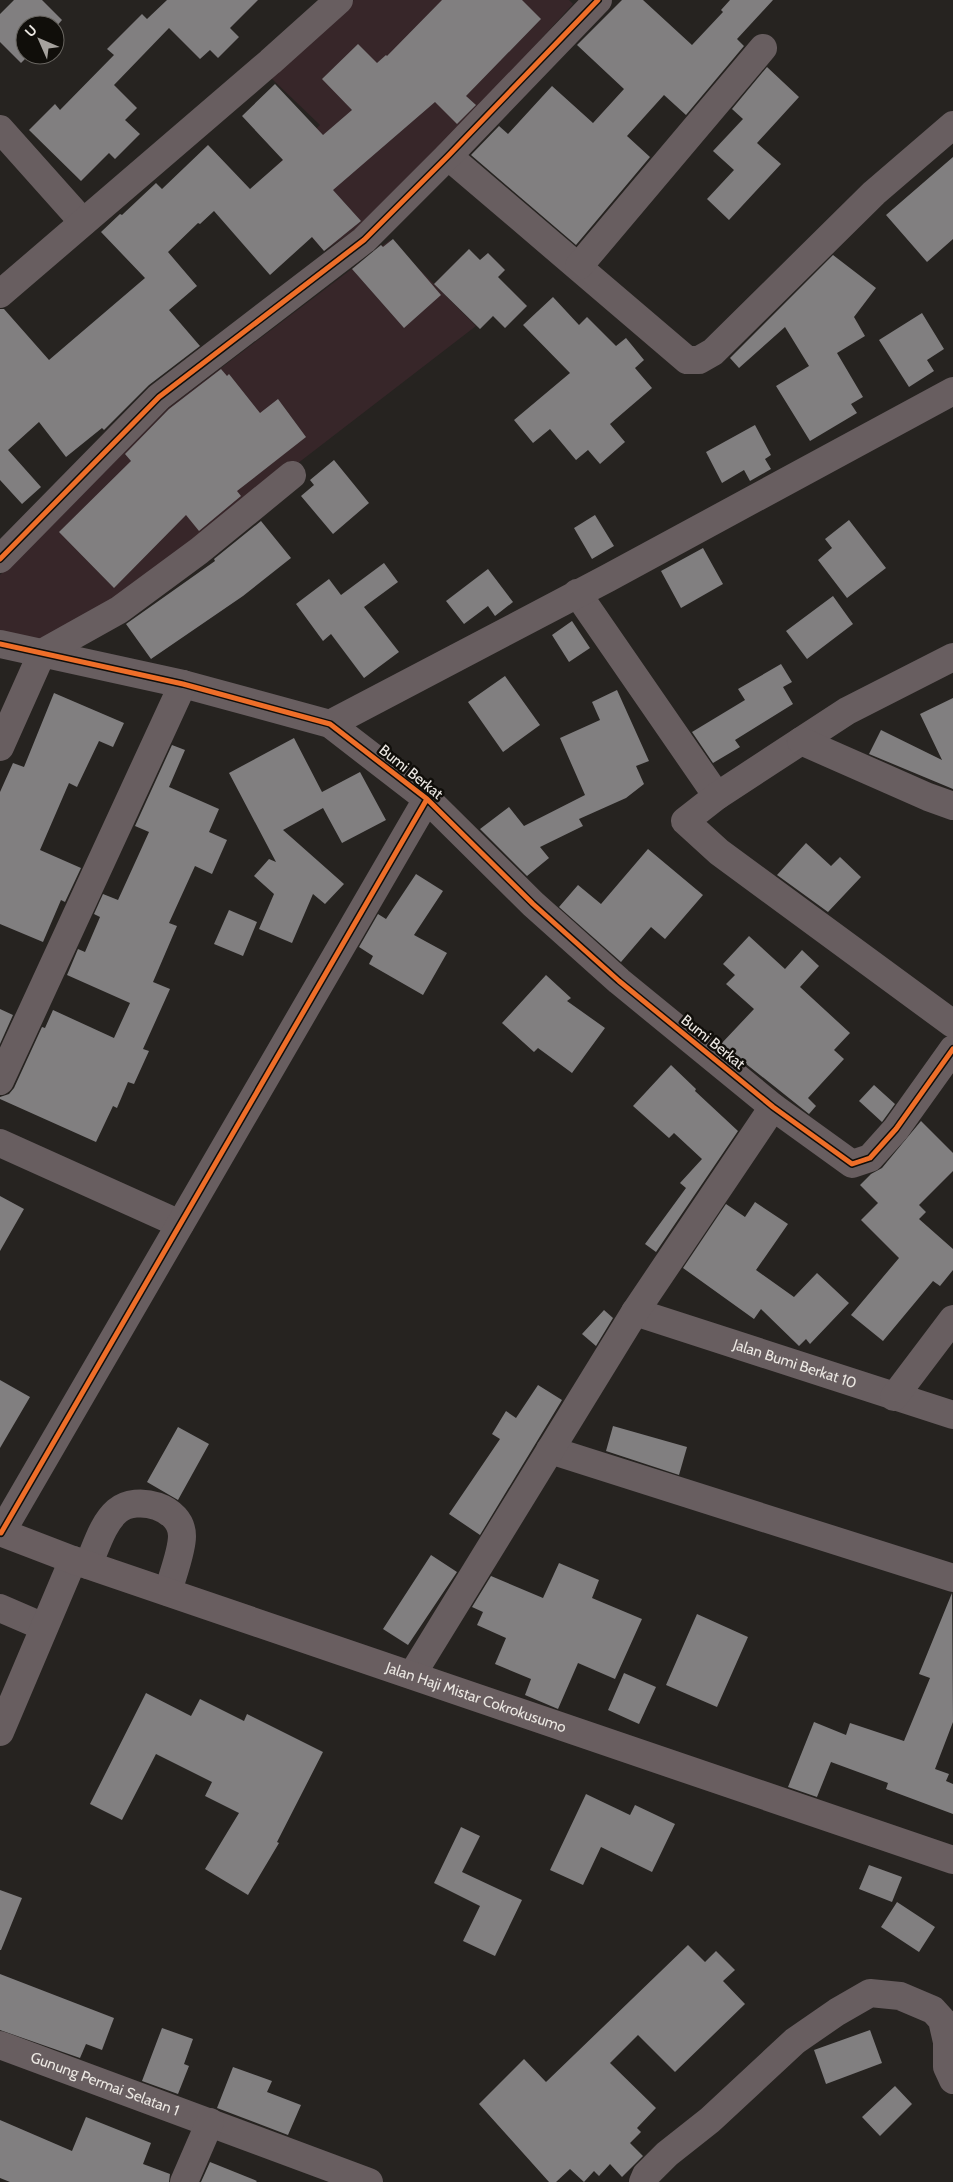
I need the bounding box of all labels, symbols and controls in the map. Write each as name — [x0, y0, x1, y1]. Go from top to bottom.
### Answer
north arrow — [15, 15, 65, 65]
text: U — [21, 21, 41, 41]
street label: Bumi Berkat — [376, 741, 446, 803]
street label: Bumi Berkat — [678, 1011, 748, 1073]
street label: Jalan Bumi Berkat 10 — [730, 1335, 859, 1392]
street label: Jalan Haji Mistar Cokrokusumo — [382, 1658, 569, 1737]
street label: Gunung Permai Selatan 1 — [28, 2048, 182, 2120]

